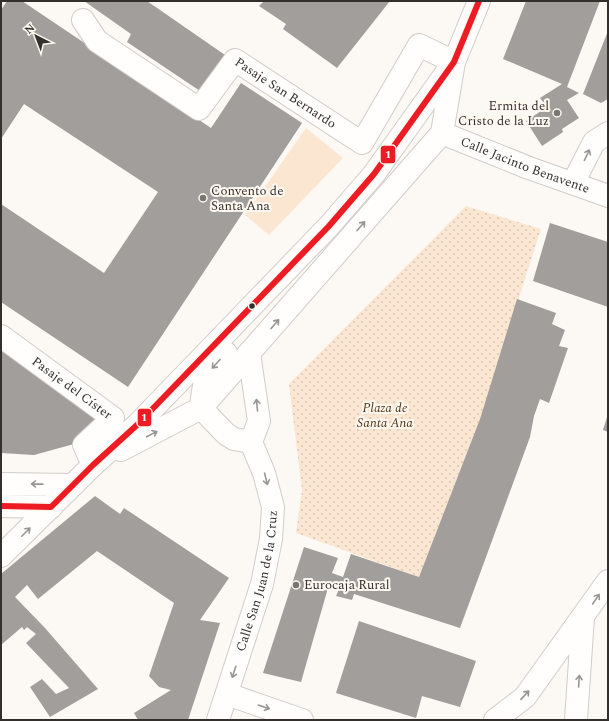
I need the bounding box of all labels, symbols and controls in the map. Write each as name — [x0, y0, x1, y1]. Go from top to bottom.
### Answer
north arrow — [16, 16, 56, 56]
text: N — [21, 20, 39, 38]
street label: Pasaje San Bernardo — [231, 52, 340, 134]
place label: Ermita del Cristo de la Luz — [458, 96, 549, 131]
marker: Ermita del Cristo de la Luz — [552, 108, 562, 118]
street label: Calle Jacinto Benavente — [457, 131, 592, 199]
line badge: 1 — [380, 145, 396, 164]
text: 1 — [385, 146, 391, 163]
one-way arrow — [584, 149, 591, 161]
place label: Convento de Santa Ana — [211, 181, 283, 216]
marker: Convento de Santa Ana — [198, 193, 208, 203]
one-way arrow — [356, 221, 365, 231]
unlabelled marker — [247, 301, 257, 311]
one-way arrow — [270, 319, 279, 329]
street label: Pasaje del Císter — [27, 352, 117, 424]
one-way arrow — [211, 359, 220, 369]
park label: Plaza de Santa Ana — [357, 398, 413, 433]
one-way arrow — [254, 399, 261, 412]
line badge: 1 — [137, 408, 152, 427]
text: 1 — [141, 409, 147, 426]
one-way arrow — [146, 429, 158, 437]
one-way arrow — [262, 472, 270, 485]
one-way arrow — [31, 480, 44, 488]
street label: Calle San Juan de la Cruz — [231, 510, 283, 654]
one-way arrow — [21, 527, 31, 536]
place label: Eurocaja Rural — [304, 575, 390, 595]
marker: Eurocaja Rural — [291, 580, 301, 590]
one-way arrow — [592, 594, 600, 605]
one-way arrow — [230, 666, 237, 679]
one-way arrow — [576, 675, 583, 688]
one-way arrow — [520, 691, 529, 701]
one-way arrow — [257, 703, 269, 711]

